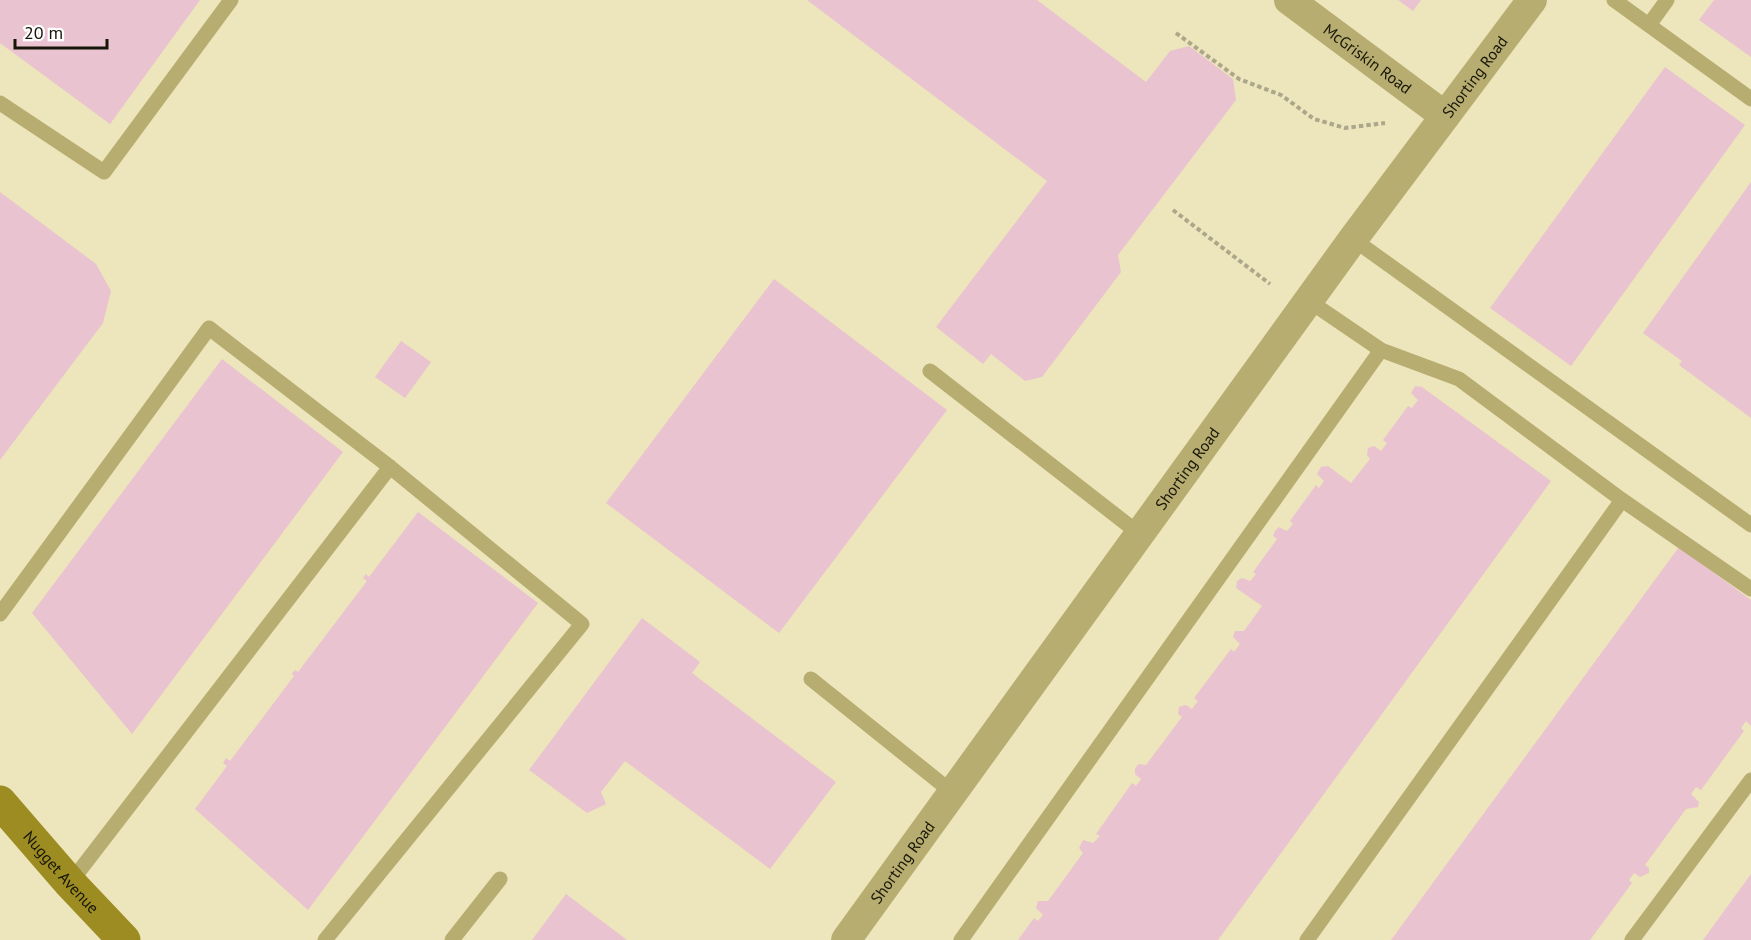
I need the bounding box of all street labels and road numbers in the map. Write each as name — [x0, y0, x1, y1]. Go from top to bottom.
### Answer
street label: McGriskin Road — [1320, 19, 1416, 98]
street label: Shorting Road — [1438, 32, 1512, 121]
street label: Shorting Road — [1151, 423, 1224, 514]
street label: Shorting Road — [866, 817, 939, 907]
street label: Nugget Avenue — [19, 826, 103, 917]

